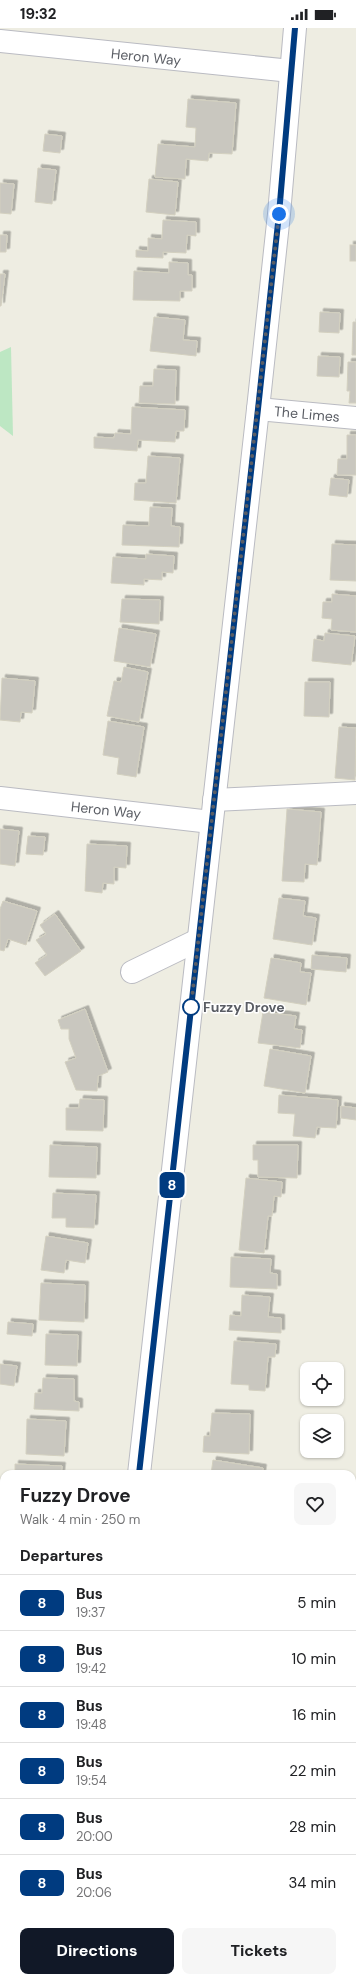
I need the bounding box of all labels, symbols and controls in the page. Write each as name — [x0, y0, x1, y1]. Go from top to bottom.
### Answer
text: 19:32 — [20, 4, 57, 24]
street label: Heron Way — [110, 44, 182, 70]
your location — [269, 204, 289, 224]
street label: The Limes — [273, 402, 341, 426]
street label: Heron Way — [70, 797, 142, 823]
marker: Fuzzy Drove — [182, 998, 200, 1016]
place label: Fuzzy Drove — [203, 998, 285, 1016]
line badge: 8 — [159, 1172, 185, 1198]
text: 8 — [168, 1176, 176, 1194]
map controls — [300, 1362, 344, 1458]
button: locate — [300, 1362, 344, 1406]
button: layers — [300, 1414, 344, 1458]
text: Fuzzy Drove — [20, 1483, 131, 1508]
button: heart — [294, 1483, 336, 1525]
text: Walk · 4 min · 250 m — [20, 1511, 140, 1528]
text: Departures — [20, 1546, 103, 1566]
text: Bus — [76, 1584, 103, 1604]
text: 5 min — [297, 1593, 336, 1613]
text: 8 — [38, 1594, 46, 1612]
text: 19:37 — [76, 1604, 105, 1621]
text: Bus — [76, 1640, 103, 1660]
text: 10 min — [291, 1649, 336, 1669]
text: 8 — [38, 1650, 46, 1668]
text: 19:42 — [76, 1660, 106, 1677]
text: Bus — [76, 1696, 103, 1716]
text: 16 min — [292, 1705, 336, 1725]
text: 8 — [38, 1706, 46, 1724]
text: 19:48 — [76, 1716, 107, 1733]
text: Bus — [76, 1752, 103, 1772]
text: 22 min — [289, 1761, 336, 1781]
text: 8 — [38, 1762, 46, 1780]
text: 19:54 — [76, 1772, 107, 1789]
text: Bus — [76, 1808, 103, 1828]
text: 28 min — [289, 1817, 336, 1837]
text: 8 — [38, 1818, 46, 1836]
text: 20:00 — [76, 1828, 113, 1845]
text: Bus — [76, 1864, 103, 1884]
text: 34 min — [288, 1873, 336, 1893]
text: 8 — [38, 1874, 46, 1892]
text: 20:06 — [76, 1884, 112, 1901]
button: Directions — [20, 1928, 174, 1974]
button: Tickets — [182, 1928, 336, 1974]

